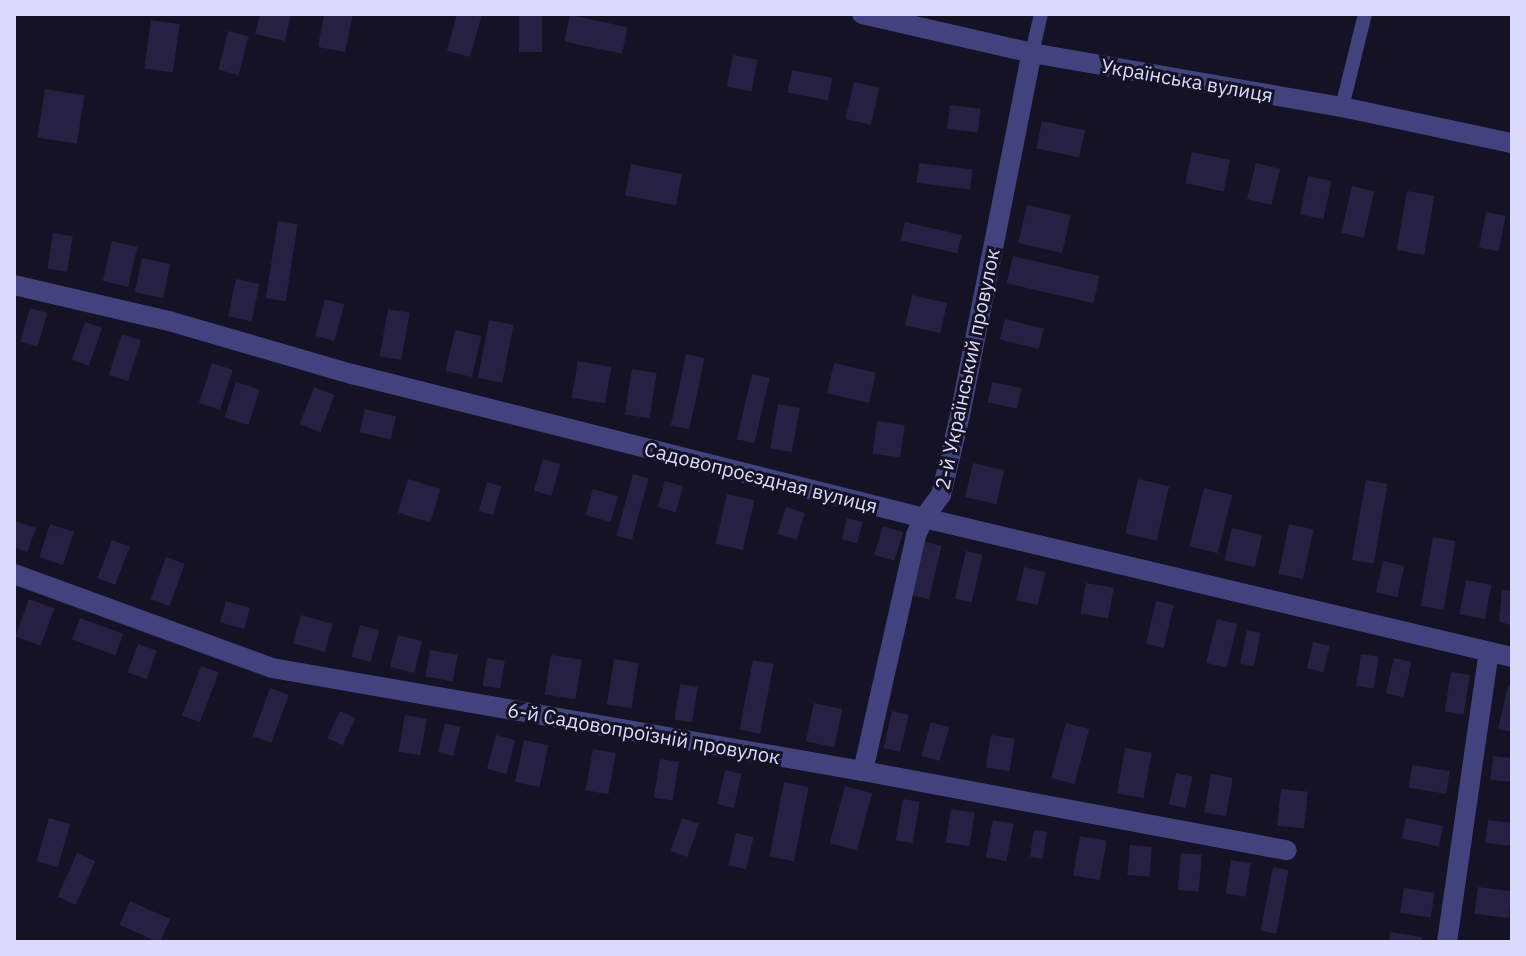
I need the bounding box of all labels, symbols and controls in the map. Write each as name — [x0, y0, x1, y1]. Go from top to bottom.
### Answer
street label: Українська вулиця — [1099, 53, 1275, 107]
street label: 2-й Український провулок — [930, 246, 1004, 492]
street label: Садовопроєздная вулиця — [642, 436, 880, 518]
street label: 6-й Садовопроїзній провулок — [506, 697, 782, 769]

